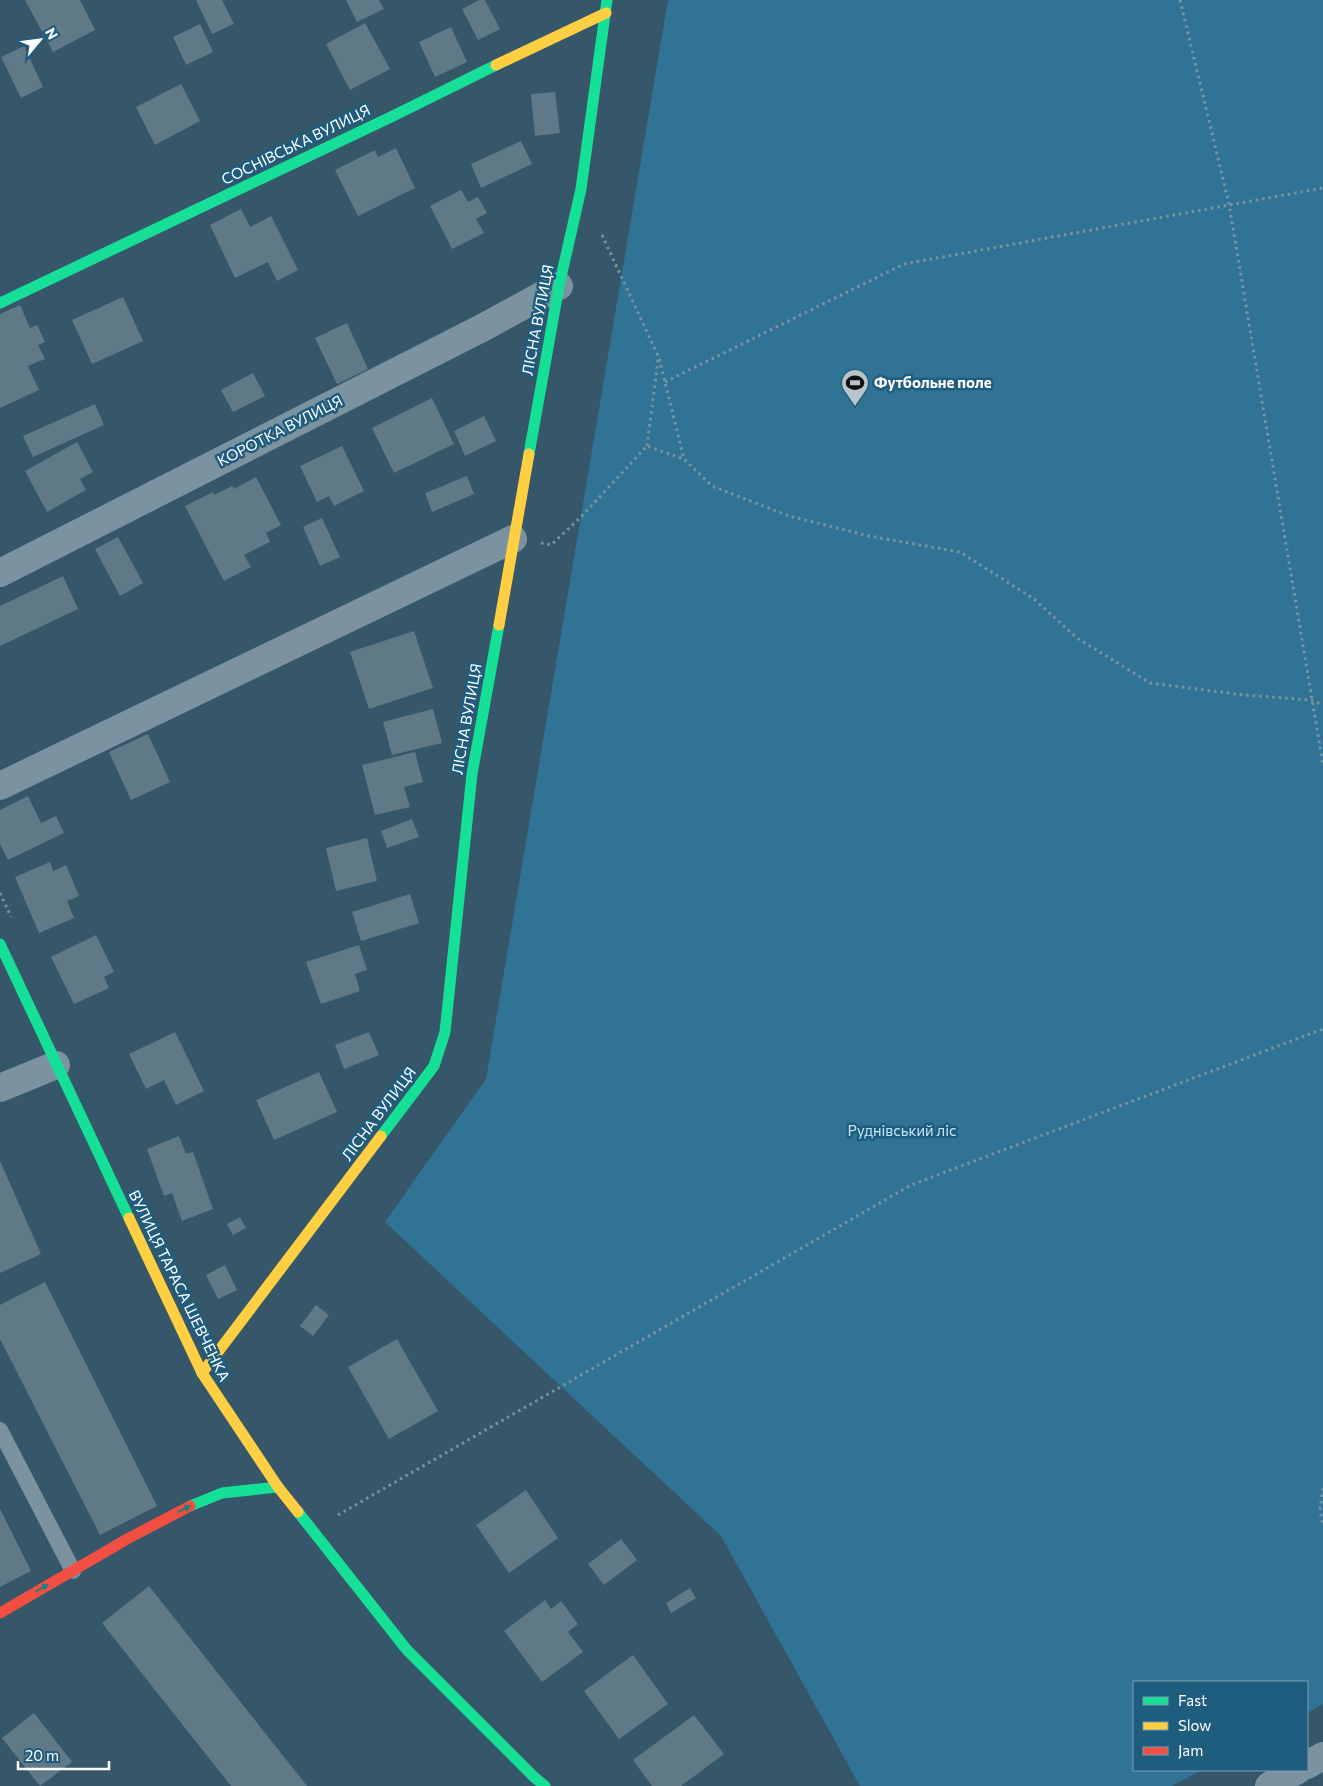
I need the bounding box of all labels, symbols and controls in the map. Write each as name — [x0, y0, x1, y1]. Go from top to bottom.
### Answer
north arrow — [15, 15, 65, 65]
text: N — [42, 25, 62, 42]
street label: СОСНІВСЬКА ВУЛИЦЯ — [218, 100, 373, 188]
street label: ЛІСНА ВУЛИЦЯ — [517, 263, 557, 377]
sports icon: Футбольне поле — [840, 368, 870, 407]
place label: Футбольне поле — [874, 373, 992, 391]
street label: КОРОТКА ВУЛИЦЯ — [214, 391, 345, 469]
street label: ЛІСНА ВУЛИЦЯ — [447, 662, 485, 776]
street label: ЛІСНА ВУЛИЦЯ — [337, 1063, 419, 1164]
park label: Руднівський ліс — [848, 1121, 956, 1139]
street label: ВУЛИЦЯ ТАРАСА ШЕВЧЕНКА — [126, 1187, 234, 1384]
one-way arrow — [177, 1505, 191, 1513]
one-way arrow — [35, 1584, 50, 1592]
legend — [1133, 1681, 1308, 1771]
text: Fast — [1178, 1691, 1207, 1709]
text: Slow — [1178, 1716, 1211, 1734]
scale bar — [18, 1738, 109, 1770]
text: Jam — [1178, 1741, 1203, 1759]
text: 20 m — [25, 1746, 59, 1764]

